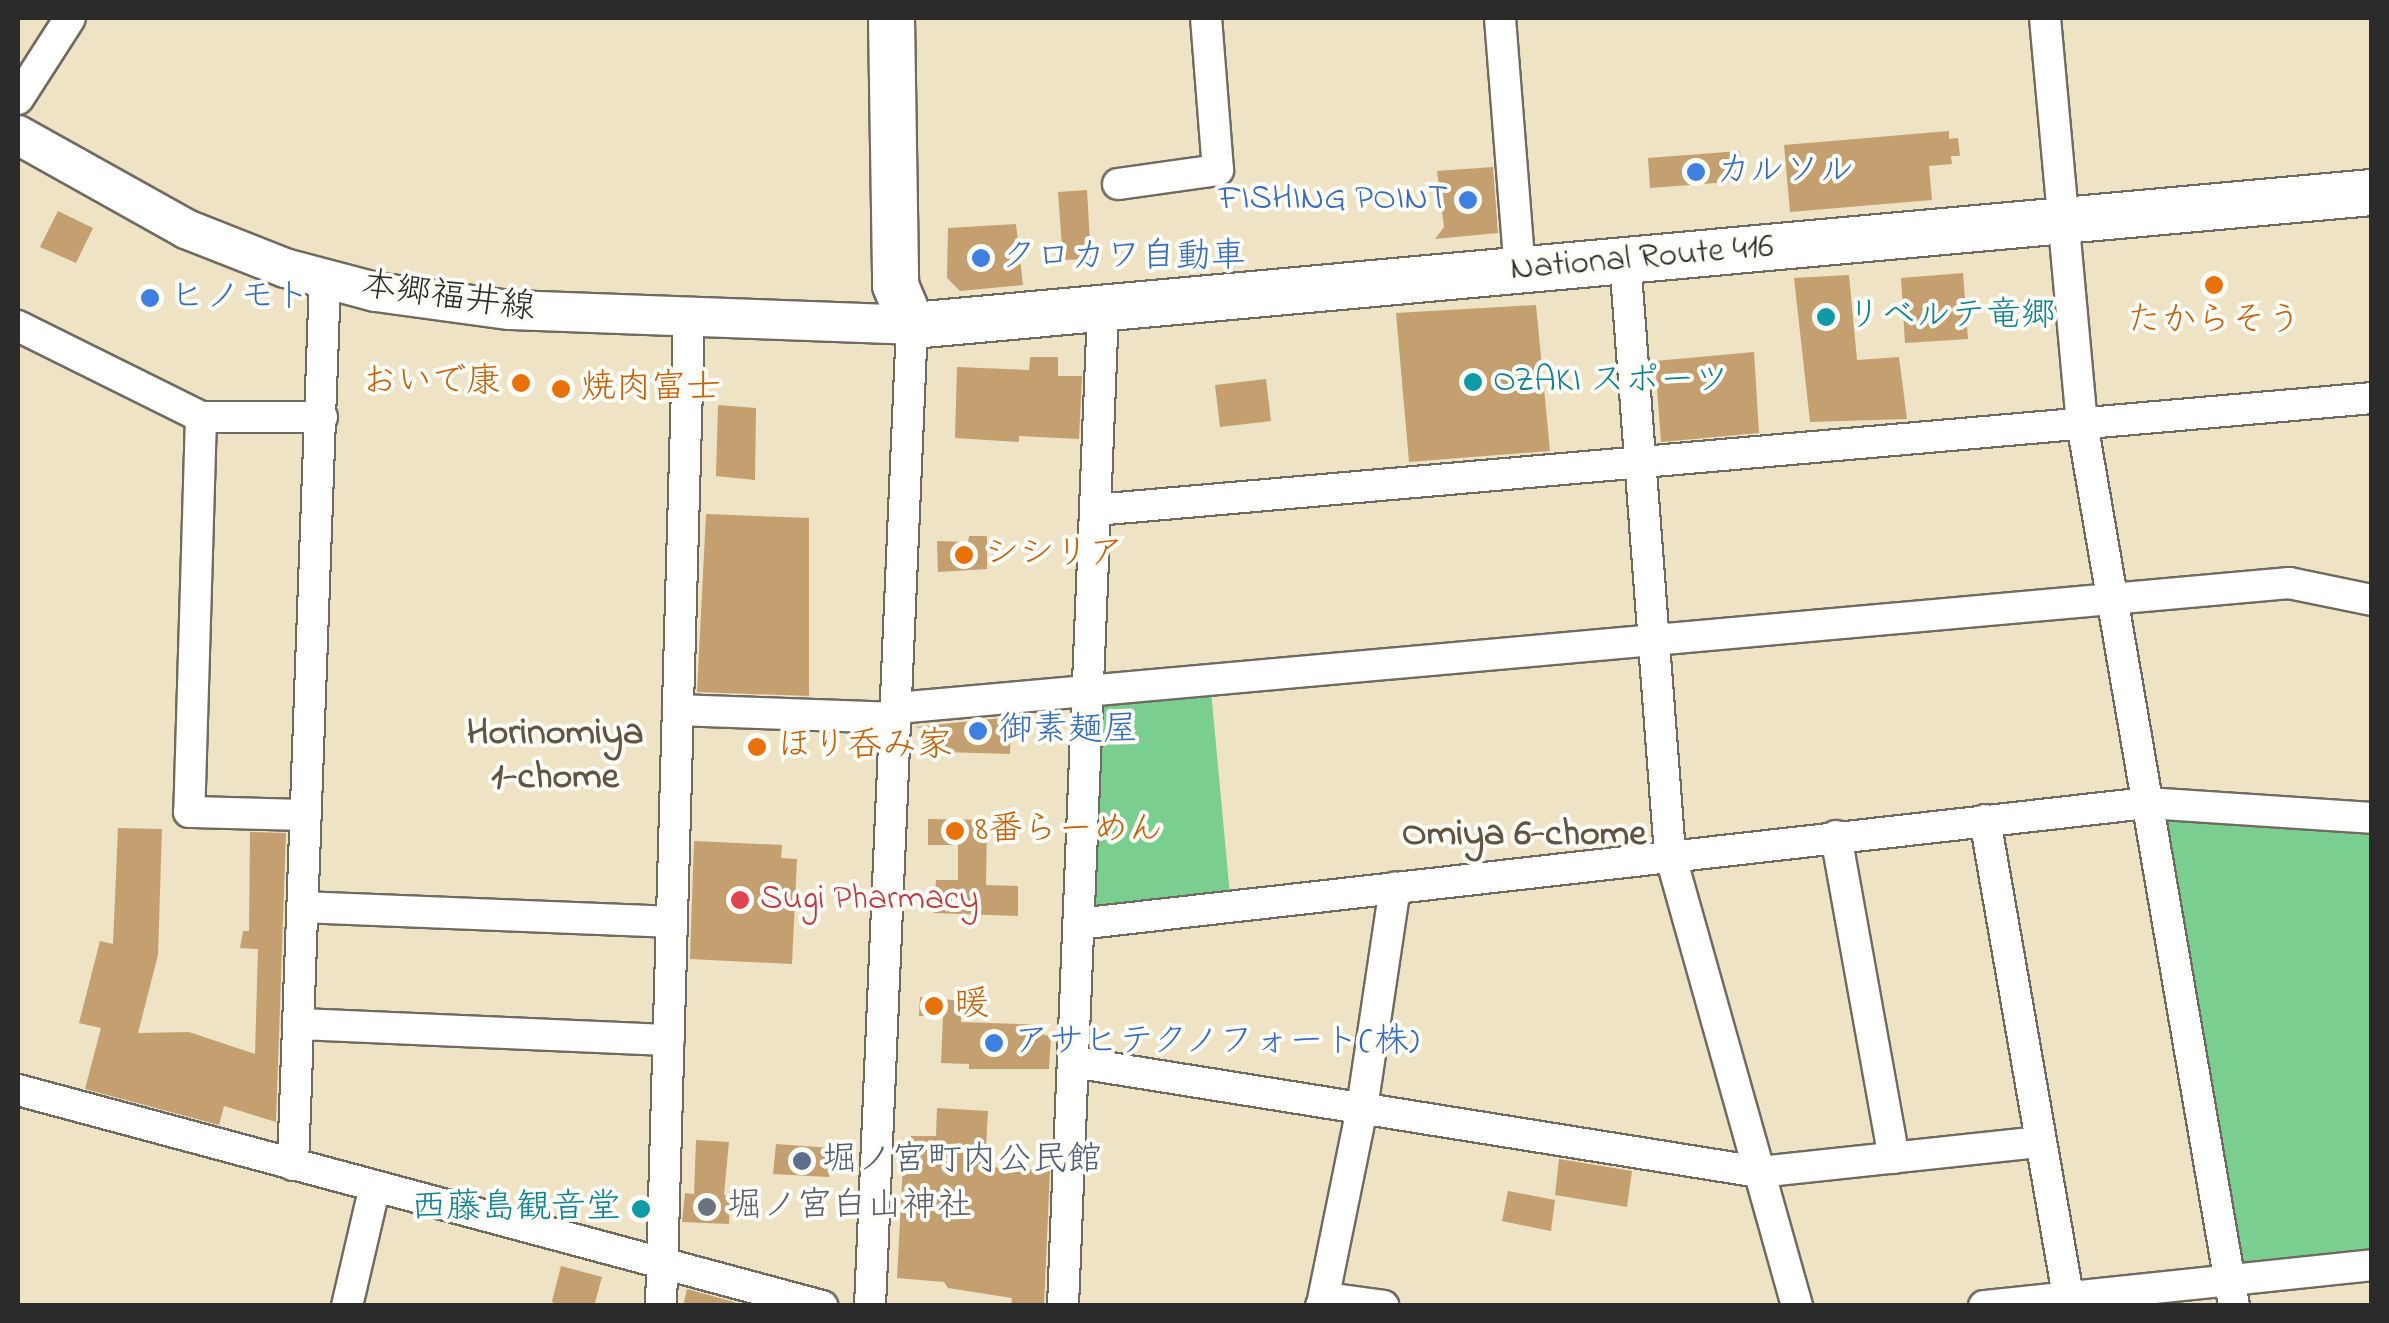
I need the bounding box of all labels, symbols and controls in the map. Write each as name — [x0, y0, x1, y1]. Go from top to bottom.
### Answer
place label: カルソル — [1716, 151, 1856, 193]
marker: カルソル — [1685, 161, 1707, 183]
place label: FISHING POINT — [1219, 179, 1448, 221]
marker: FISHING POINT — [1457, 189, 1479, 211]
street label: National Route 416 — [1509, 227, 1775, 291]
place label: クロカワ自動車 — [1001, 237, 1246, 279]
marker: クロカワ自動車 — [970, 247, 992, 269]
street label: 本郷福井線 — [358, 265, 538, 331]
marker: たからそう — [2203, 274, 2225, 296]
place label: ヒノモト — [170, 277, 310, 319]
marker: ヒノモト — [139, 287, 161, 309]
place label: リベルテ竜郷 — [1846, 296, 2056, 338]
place label: たからそう — [2127, 301, 2301, 343]
marker: リベルテ竜郷 — [1815, 306, 1837, 328]
place label: OZAKI スポーツ — [1493, 361, 1730, 403]
place label: おいで康 — [361, 362, 501, 404]
place label: 焼肉富士 — [581, 368, 721, 410]
marker: OZAKI スポーツ — [1462, 371, 1484, 393]
marker: おいで康 — [510, 372, 532, 394]
marker: 焼肉富士 — [550, 378, 572, 400]
place label: シシリア — [984, 534, 1124, 576]
marker: シシリア — [953, 544, 975, 566]
place label: 御素麺屋 — [998, 710, 1138, 752]
district label: Horinomiya 1-chome — [467, 712, 643, 802]
marker: 御素麺屋 — [967, 720, 989, 742]
place label: ほり呑み家 — [777, 726, 952, 768]
marker: ほり呑み家 — [746, 736, 768, 758]
place label: 8番らーめん — [975, 810, 1163, 852]
district label: Omiya 6-chome — [1402, 813, 1646, 859]
marker: 8番らーめん — [944, 820, 966, 842]
place label: Sugi Pharmacy — [760, 879, 979, 921]
marker: Sugi Pharmacy — [729, 889, 751, 911]
place label: 暖 — [954, 985, 989, 1027]
marker: 暖 — [923, 995, 945, 1017]
place label: アサヒテクノフォート(株) — [1014, 1022, 1424, 1064]
marker: アサヒテクノフォート(株) — [983, 1032, 1005, 1054]
place label: 堀ノ宮町内公民館 — [822, 1140, 1102, 1182]
marker: 堀ノ宮町内公民館 — [791, 1150, 813, 1172]
place label: 堀ノ宮白山神社 — [727, 1186, 972, 1228]
place label: 西藤島観音堂 — [411, 1188, 621, 1230]
marker: 堀ノ宮白山神社 — [696, 1196, 718, 1218]
marker: 西藤島観音堂 — [630, 1198, 652, 1220]

